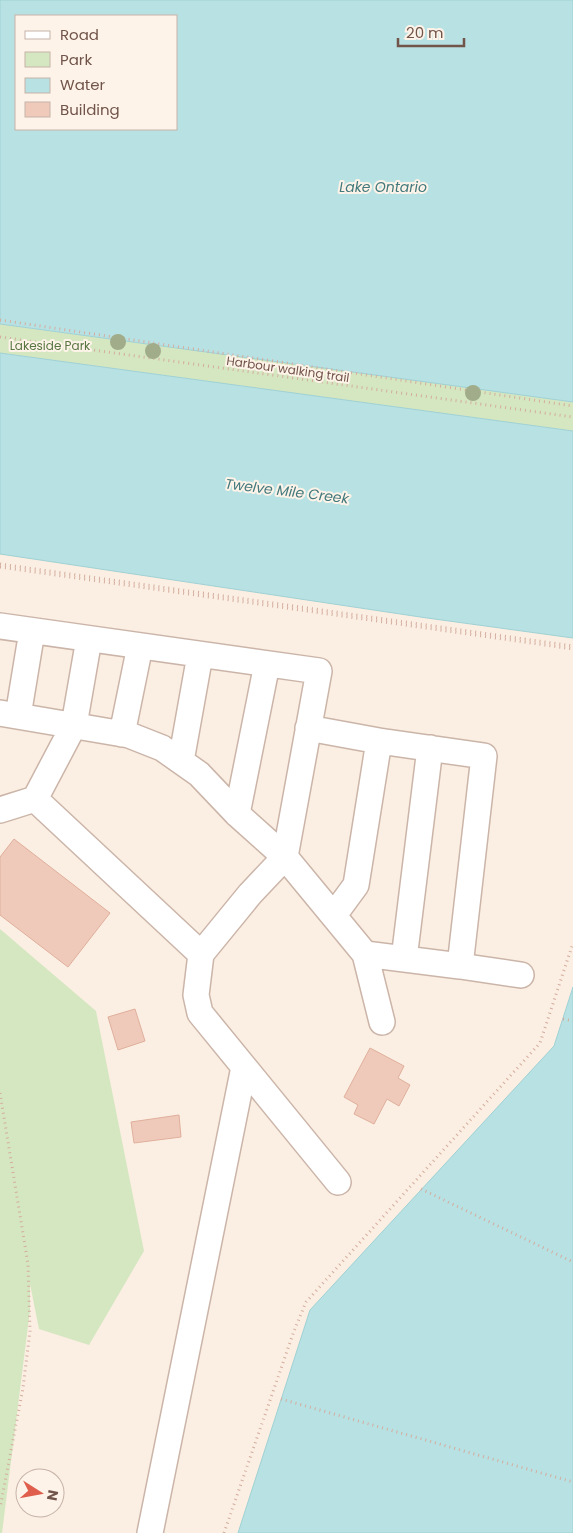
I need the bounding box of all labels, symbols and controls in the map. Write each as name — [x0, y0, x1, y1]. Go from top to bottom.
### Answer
legend — [15, 15, 178, 130]
scale bar — [398, 15, 464, 47]
text: 20 m — [406, 22, 444, 43]
text: Road — [60, 24, 99, 45]
text: Park — [60, 49, 92, 70]
text: Water — [60, 74, 106, 95]
text: Building — [60, 99, 120, 120]
water label: Lake Ontario — [339, 177, 427, 197]
park label: Lakeside Park — [10, 337, 91, 354]
street label: Harbour walking trail — [225, 352, 351, 386]
water label: Twelve Mile Creek — [224, 474, 351, 509]
north arrow — [15, 1468, 65, 1518]
text: N — [42, 1488, 64, 1503]

